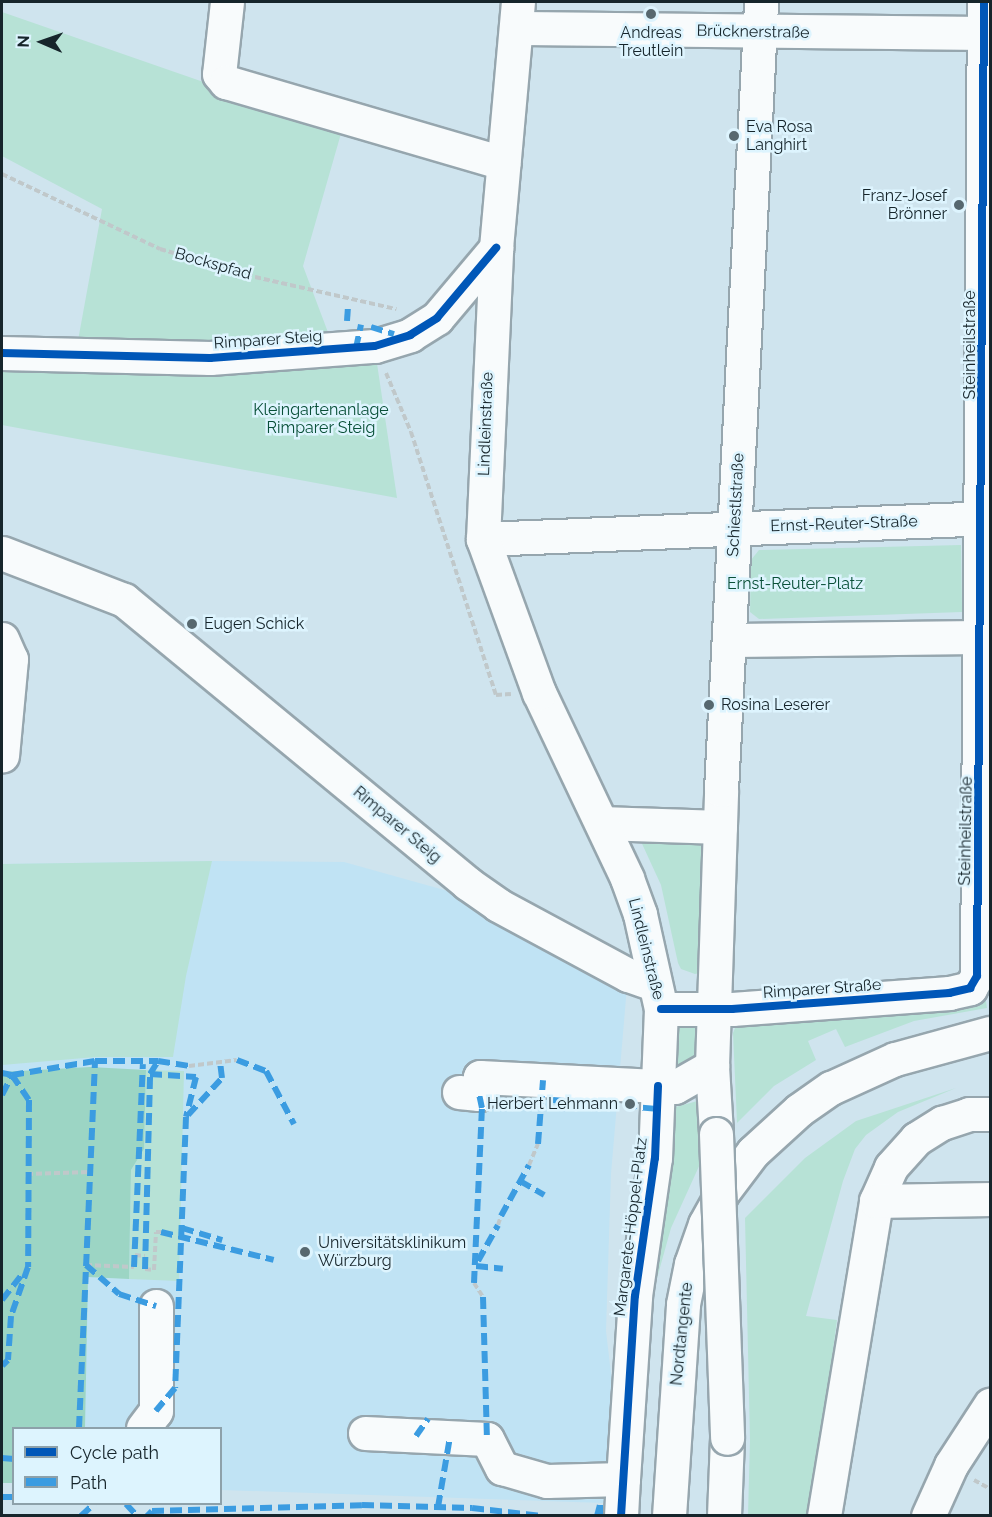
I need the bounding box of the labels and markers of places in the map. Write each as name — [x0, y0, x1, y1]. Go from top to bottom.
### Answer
marker: Andreas Treutlein — [644, 7, 658, 21]
place label: Andreas Treutlein — [619, 23, 683, 61]
place label: Eva Rosa Langhirt — [746, 117, 813, 155]
marker: Eva Rosa Langhirt — [727, 129, 741, 143]
place label: Franz-Josef Brönner — [862, 186, 947, 224]
marker: Franz-Josef Brönner — [952, 198, 966, 212]
place label: Eugen Schick — [204, 614, 304, 634]
marker: Eugen Schick — [185, 617, 199, 631]
place label: Rosina Leserer — [721, 695, 830, 715]
marker: Rosina Leserer — [702, 698, 716, 712]
place label: Herbert Lehmann — [487, 1094, 618, 1114]
marker: Herbert Lehmann — [623, 1097, 637, 1111]
place label: Universitätsklinikum Würzburg — [318, 1233, 466, 1271]
marker: Universitätsklinikum Würzburg — [296, 1243, 314, 1261]

